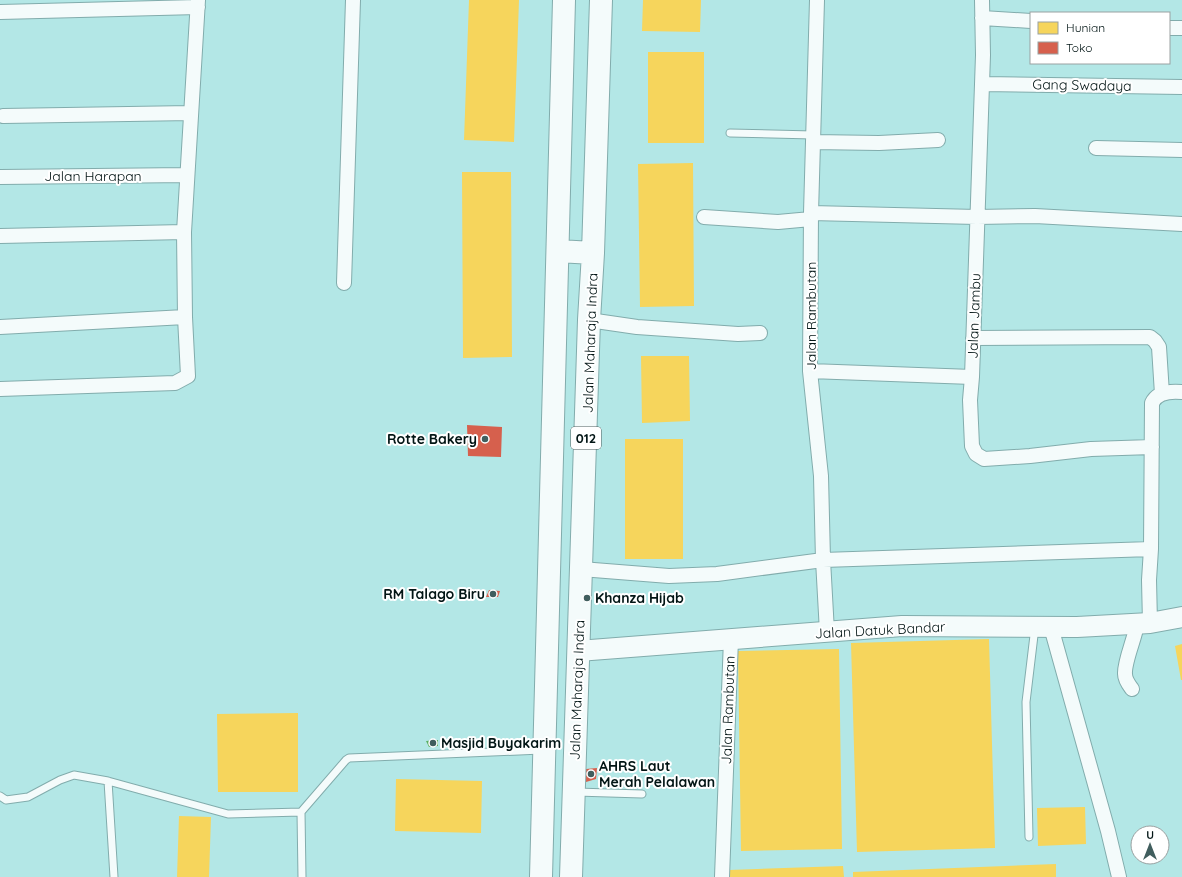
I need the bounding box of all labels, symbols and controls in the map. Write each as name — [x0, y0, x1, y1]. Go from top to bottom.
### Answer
legend — [1030, 12, 1170, 64]
text: Hunian — [1066, 20, 1105, 35]
text: Toko — [1066, 40, 1092, 55]
street label: Gang Swadaya — [1032, 75, 1132, 95]
street label: Jalan Harapan — [44, 167, 142, 185]
street label: Jalan Rambutan — [802, 262, 820, 370]
street label: Jalan Maharaja Indra — [579, 273, 601, 413]
street label: Jalan Jambu — [964, 273, 984, 359]
road number: 012 — [571, 427, 601, 449]
place label: Rotte Bakery — [387, 430, 477, 448]
marker: Rotte Bakery — [480, 434, 490, 444]
place label: RM Talago Biru — [383, 585, 485, 603]
marker: RM Talago Biru — [488, 589, 498, 599]
place label: Khanza Hijab — [595, 589, 684, 607]
marker: Khanza Hijab — [582, 593, 592, 603]
street label: Jalan Datuk Bandar — [814, 618, 946, 642]
street label: Jalan Maharaja Indra — [566, 620, 588, 760]
street label: Jalan Rambutan — [717, 655, 739, 765]
place label: Masjid Buyakarim — [441, 734, 561, 752]
marker: Masjid Buyakarim — [428, 738, 438, 748]
place label: AHRS Laut Merah Pelalawan — [599, 757, 715, 791]
marker: AHRS Laut Merah Pelalawan — [586, 769, 596, 779]
north arrow — [1130, 825, 1170, 865]
text: U — [1146, 828, 1154, 842]

